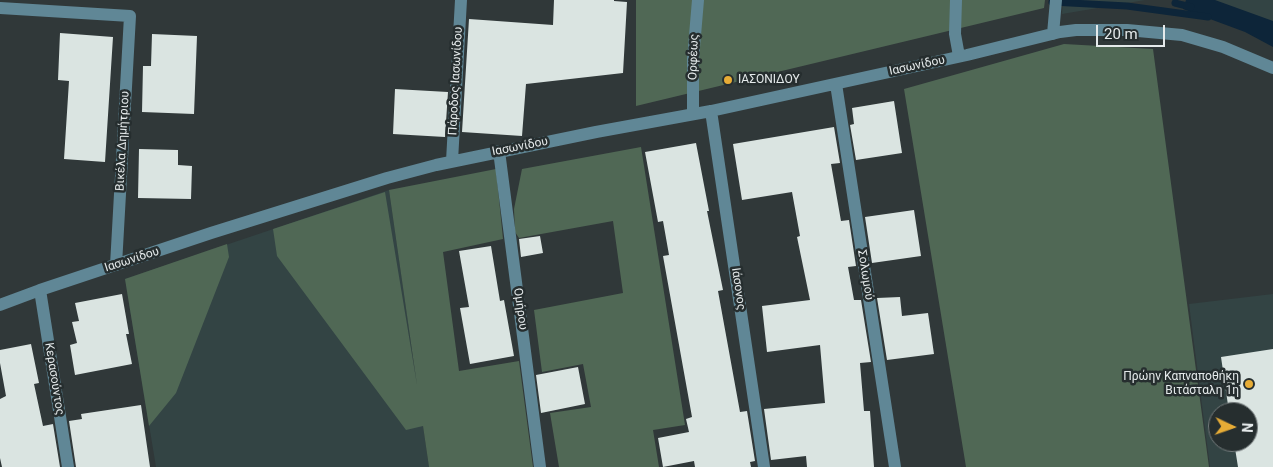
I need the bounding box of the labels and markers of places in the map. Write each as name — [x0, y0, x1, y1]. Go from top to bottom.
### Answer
place label: ΙΑΣΟΝΙΔΟΥ — [738, 73, 800, 87]
marker: ΙΑΣΟΝΙΔΟΥ — [722, 74, 734, 86]
place label: Πρώην Καπναποθήκη Βιτάσταλη 1η — [1123, 370, 1239, 398]
marker: Πρώην Καπναποθήκη Βιτάσταλη 1η — [1243, 378, 1255, 390]

